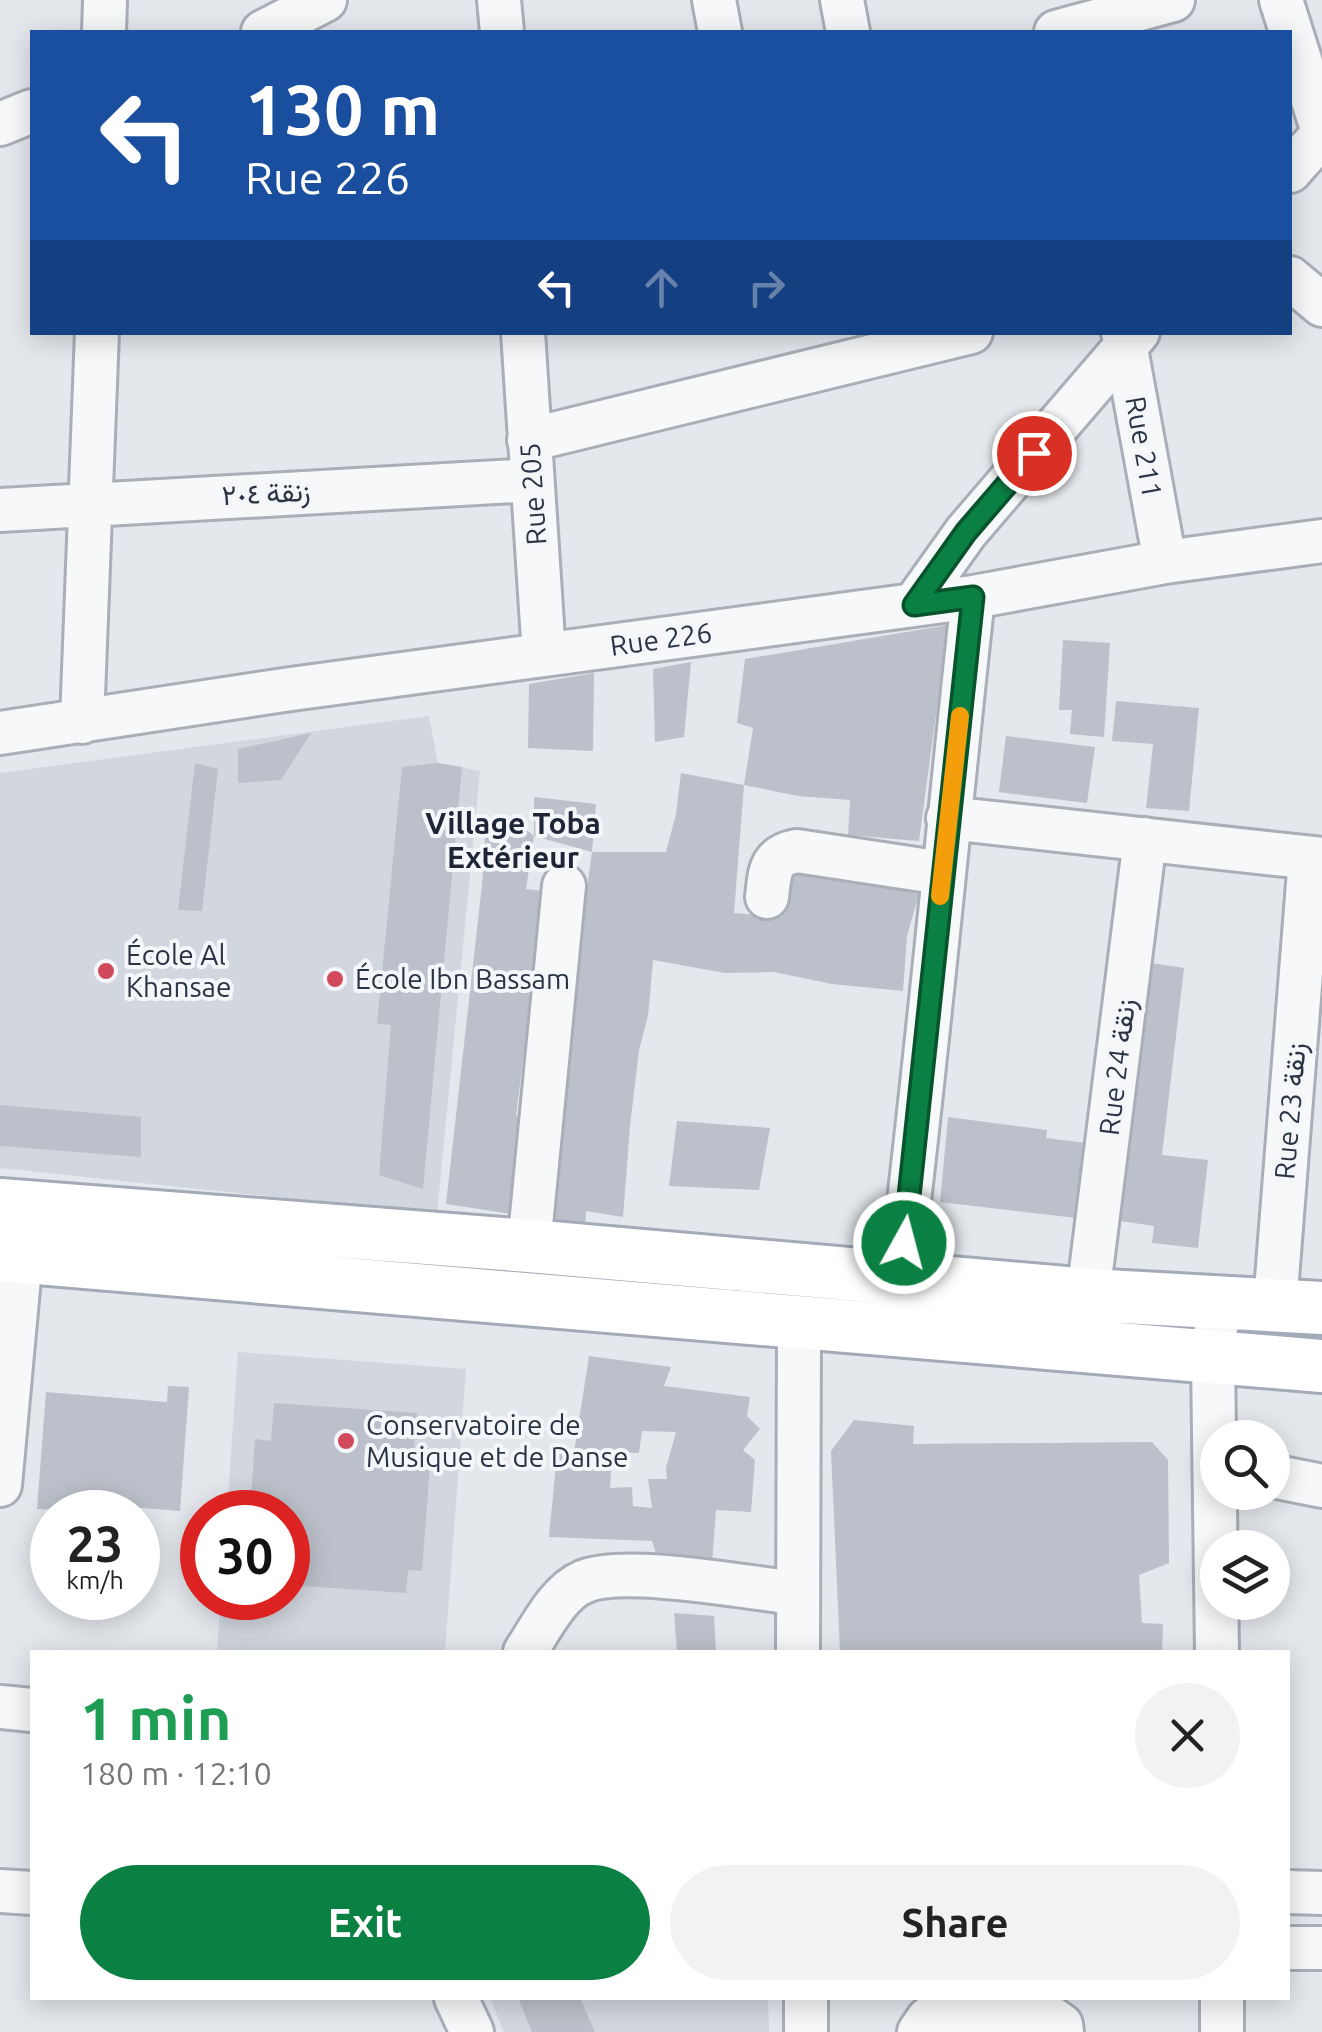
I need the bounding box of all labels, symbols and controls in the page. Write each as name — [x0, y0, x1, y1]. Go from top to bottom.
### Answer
icon: left — [80, 70, 210, 200]
text: 130 m — [245, 70, 440, 148]
text: Rue 226 — [245, 152, 410, 203]
icon: left — [529, 260, 584, 315]
icon: ahead — [634, 260, 689, 315]
icon: right — [739, 260, 794, 315]
street label: Rue 211 — [1120, 394, 1169, 500]
pin — [992, 411, 1077, 496]
icon: arrive — [1007, 426, 1062, 481]
street label: Rue 205 — [513, 442, 552, 546]
street label: زنقة ٢٠٤ — [221, 475, 311, 513]
street label: Rue 226 — [608, 616, 714, 661]
district label: Village Toba Extérieur — [425, 806, 601, 874]
place label: École Al Khansae — [126, 938, 231, 1002]
marker: École Al Khansae — [95, 960, 117, 982]
place label: École Ibn Bassam — [355, 962, 570, 994]
marker: École Ibn Bassam — [324, 968, 346, 990]
street label: Rue 24 زنقة — [1093, 997, 1143, 1137]
street label: Rue 23 زنقة — [1268, 1041, 1314, 1181]
position arrow — [852, 1191, 956, 1295]
place label: Conservatoire de Musique et de Danse — [366, 1409, 628, 1472]
map controls — [1200, 1420, 1290, 1620]
button: search — [1200, 1420, 1290, 1510]
marker: Conservatoire de Musique et de Danse — [335, 1430, 357, 1452]
speed limit sign: 30 — [180, 1490, 310, 1620]
text: 23 — [67, 1515, 123, 1571]
button: layers — [1200, 1530, 1290, 1620]
text: km/h — [66, 1566, 124, 1594]
button: close — [1135, 1683, 1240, 1788]
text: 1 min — [80, 1684, 232, 1751]
text: 180 m · 12:10 — [80, 1755, 272, 1791]
button: Exit — [80, 1865, 650, 1980]
button: Share — [670, 1865, 1240, 1980]

